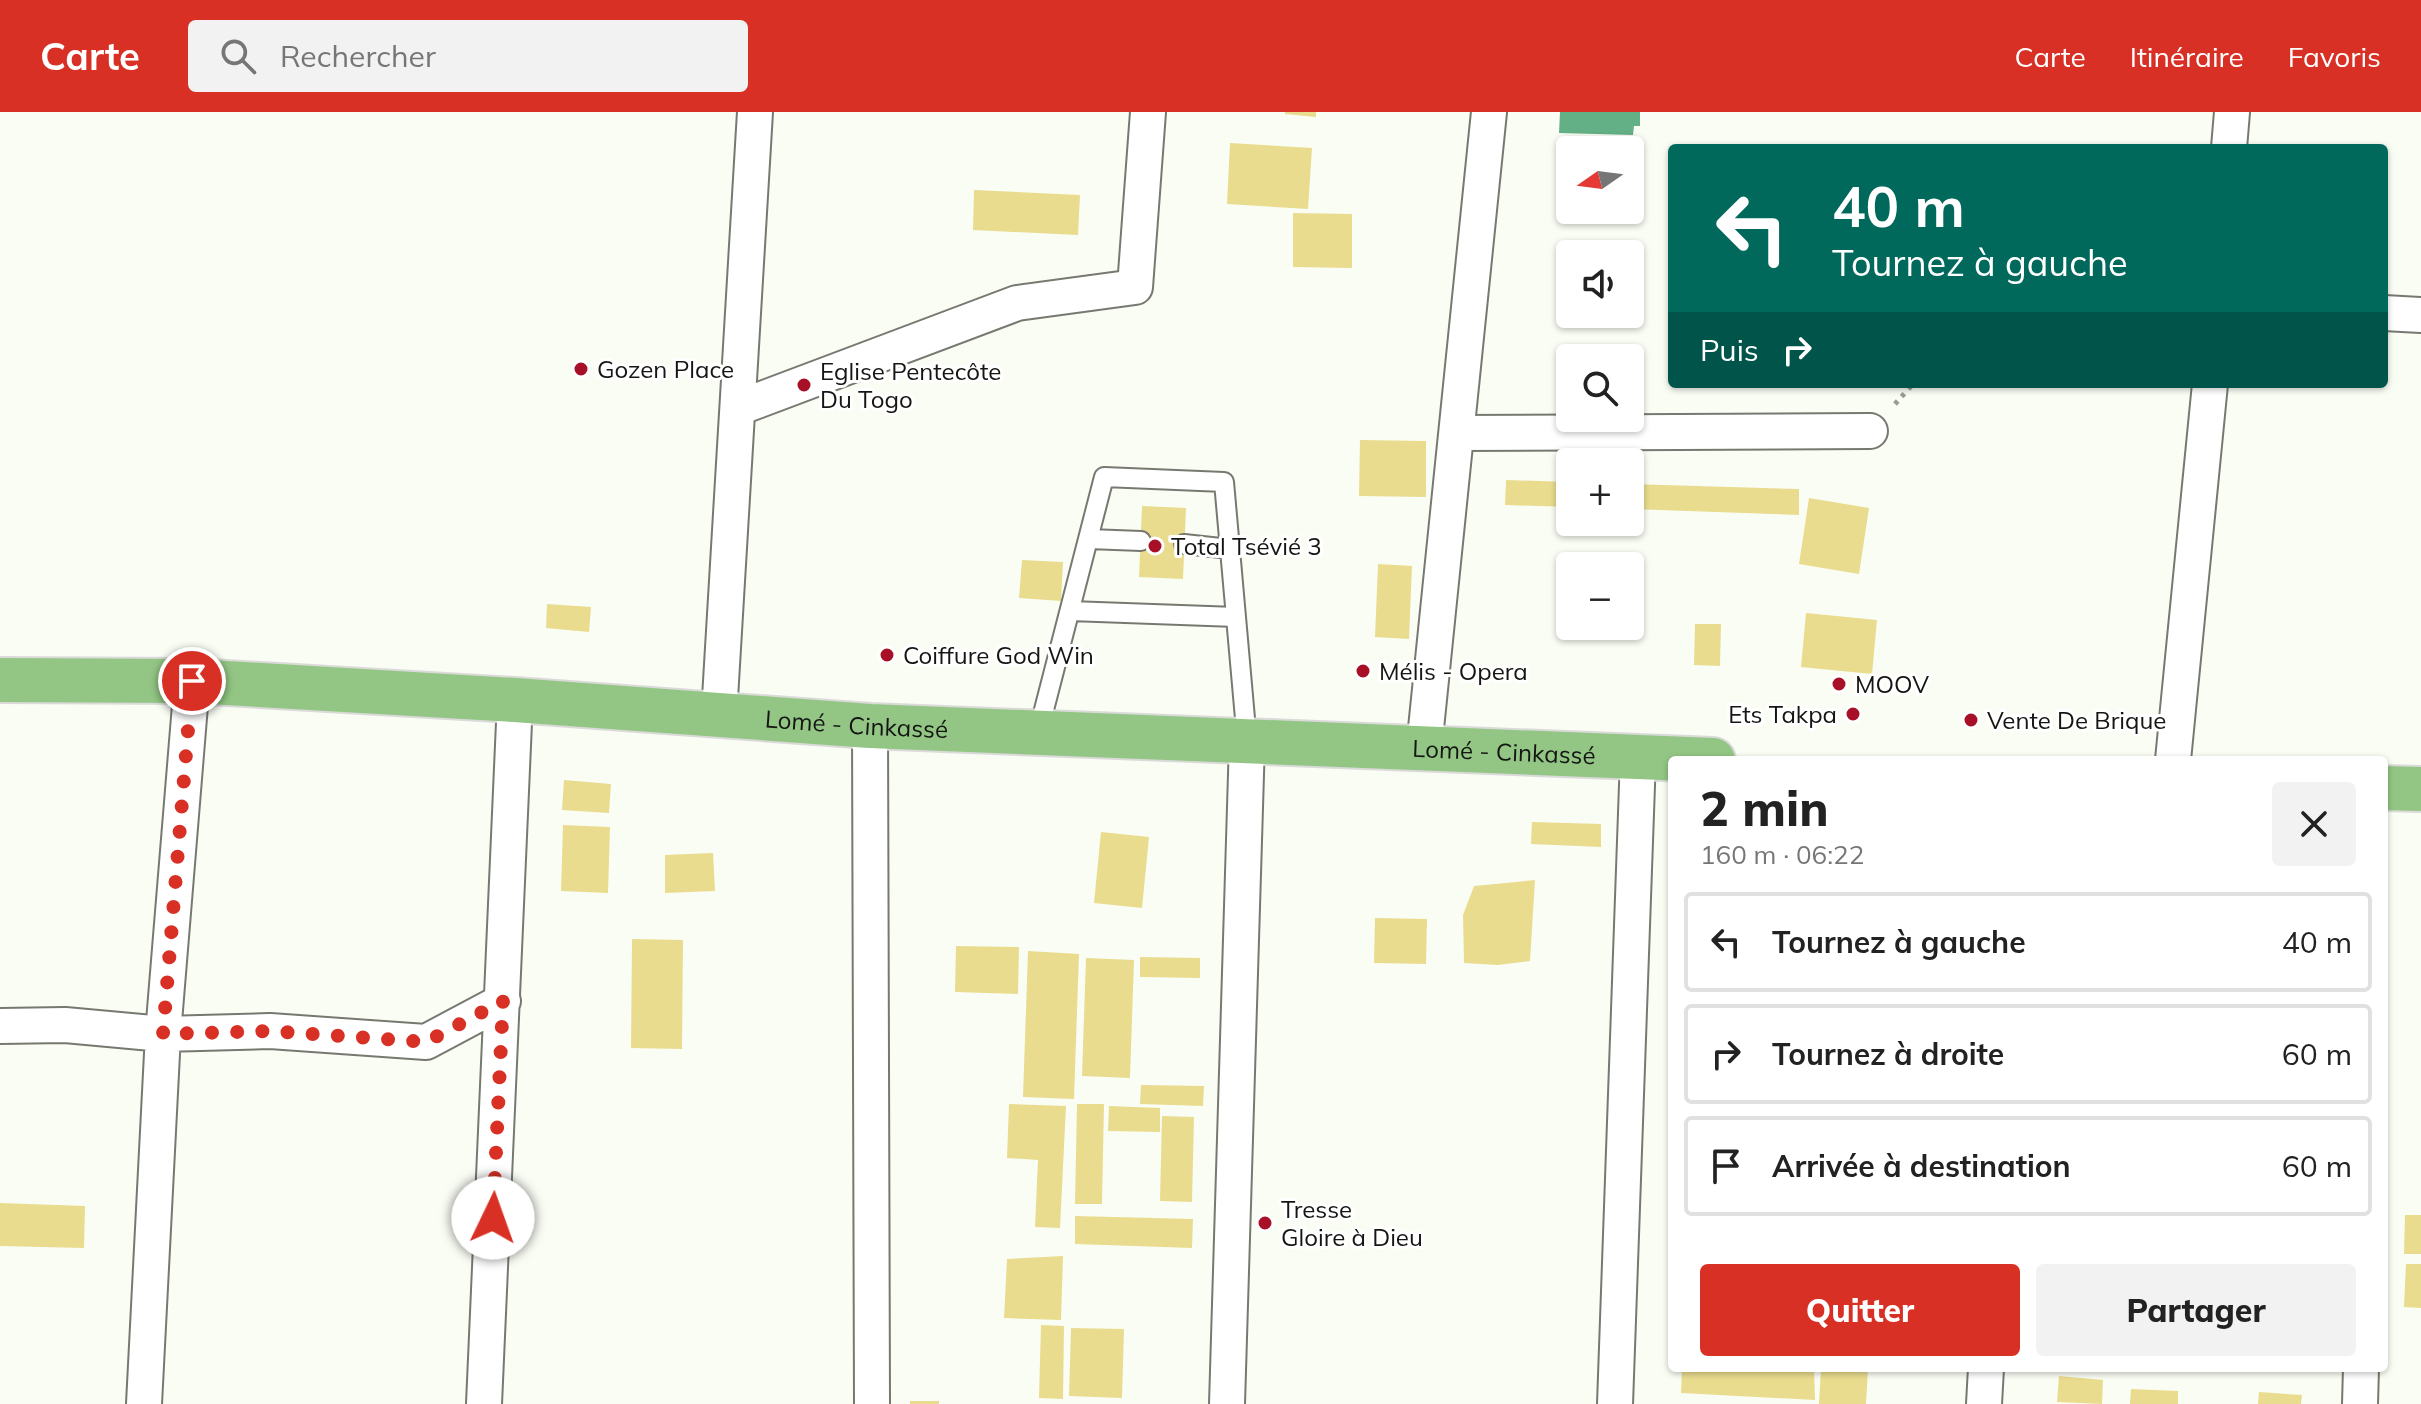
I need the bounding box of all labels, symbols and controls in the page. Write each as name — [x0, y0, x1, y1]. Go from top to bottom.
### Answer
search box — [188, 20, 748, 92]
text: Carte — [40, 32, 140, 80]
icon: search — [216, 34, 260, 78]
text: Rechercher — [280, 37, 436, 75]
text: Carte — [2014, 39, 2086, 74]
text: Itinéraire — [2130, 39, 2244, 74]
text: Favoris — [2288, 39, 2381, 74]
north arrow — [1556, 136, 1644, 224]
map controls — [1556, 136, 1644, 640]
text: 40 m — [1832, 171, 1965, 241]
icon: left — [1700, 176, 1804, 280]
button: sound — [1556, 240, 1644, 328]
text: Tournez à gauche — [1832, 240, 2128, 285]
icon: right — [1775, 328, 1819, 372]
text: Puis — [1700, 331, 1759, 369]
button: search — [1556, 344, 1644, 432]
place label: Gozen Place — [597, 354, 734, 384]
place label: Eglise Pentecôte Du Togo — [820, 356, 1001, 414]
marker: Gozen Place — [572, 360, 590, 378]
marker: Eglise Pentecôte Du Togo — [795, 376, 813, 394]
button: + — [1556, 448, 1644, 536]
place label: Total Tsévié 3 — [1171, 531, 1322, 561]
marker: Total Tsévié 3 — [1146, 537, 1164, 555]
button: − — [1556, 552, 1644, 640]
place label: Coiffure God Win — [903, 640, 1094, 670]
marker: Coiffure God Win — [878, 646, 896, 664]
pin — [158, 647, 226, 715]
place label: Mélis - Opera — [1379, 656, 1528, 686]
icon: arrive — [170, 659, 214, 703]
marker: Mélis - Opera — [1354, 662, 1372, 680]
place label: MOOV — [1855, 669, 1929, 699]
marker: MOOV — [1830, 675, 1848, 693]
place label: Ets Takpa — [1728, 699, 1837, 729]
street label: Lomé - Cinkassé — [764, 703, 949, 744]
marker: Ets Takpa — [1844, 705, 1862, 723]
place label: Vente De Brique — [1987, 705, 2166, 735]
marker: Vente De Brique — [1962, 711, 1980, 729]
street label: Lomé - Cinkassé — [1412, 733, 1596, 770]
text: 2 min — [1700, 778, 1829, 838]
button: close — [2272, 782, 2356, 866]
text: 160 m · 06:22 — [1700, 838, 1864, 871]
icon: left — [1704, 920, 1748, 964]
text: Tournez à gauche — [1772, 923, 2026, 961]
text: 40 m — [2282, 923, 2352, 961]
icon: right — [1704, 1032, 1748, 1076]
text: Tournez à droite — [1772, 1035, 2004, 1073]
text: 60 m — [2282, 1035, 2352, 1073]
icon: arrive — [1704, 1144, 1748, 1188]
text: Arrivée à destination — [1772, 1147, 2071, 1185]
text: 60 m — [2282, 1147, 2352, 1185]
position arrow — [451, 1176, 535, 1260]
place label: Tresse Gloire à Dieu — [1281, 1194, 1423, 1252]
marker: Tresse Gloire à Dieu — [1256, 1214, 1274, 1232]
button: Quitter — [1700, 1264, 2020, 1356]
button: Partager — [2036, 1264, 2356, 1356]

